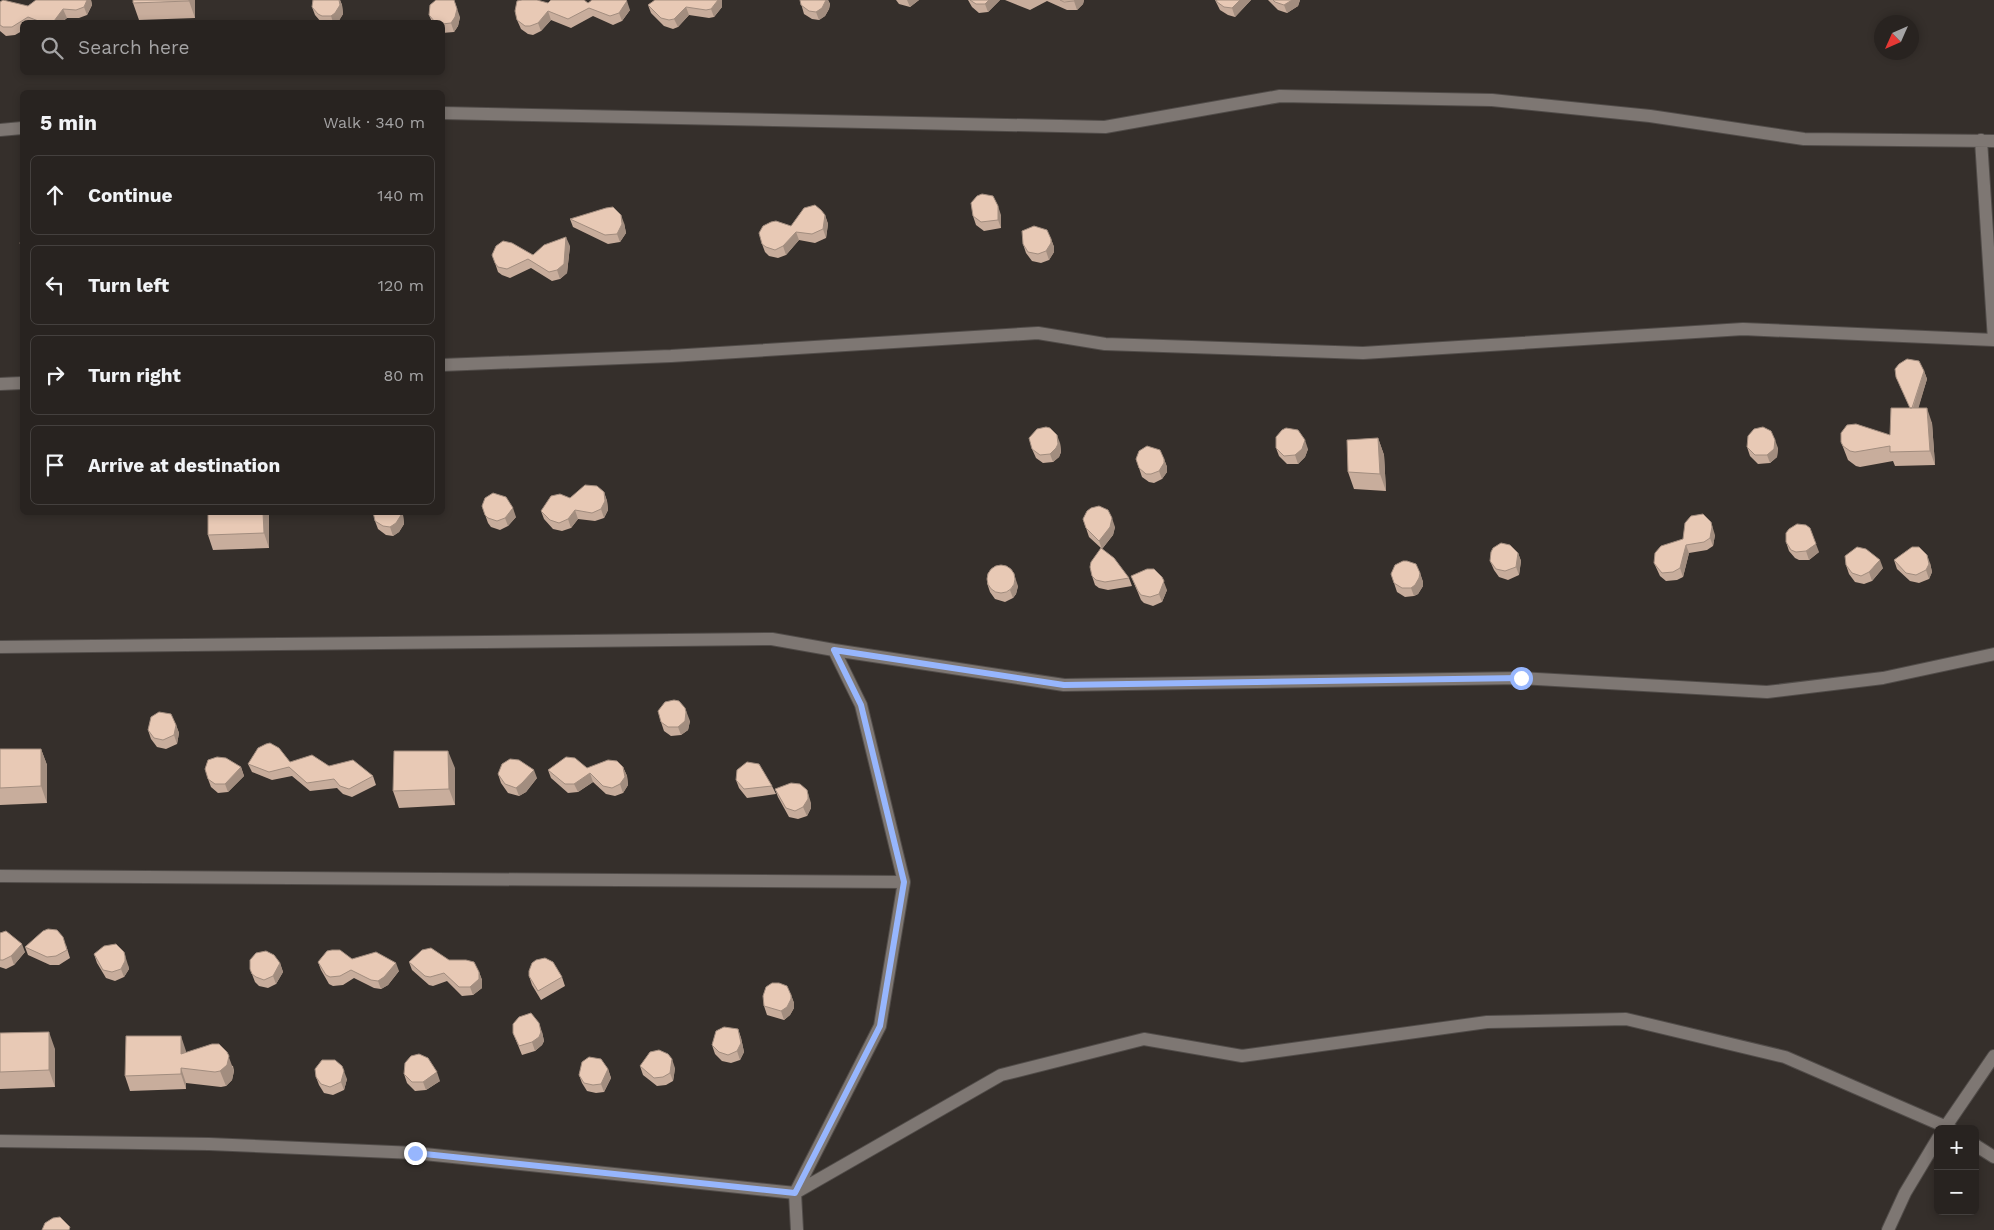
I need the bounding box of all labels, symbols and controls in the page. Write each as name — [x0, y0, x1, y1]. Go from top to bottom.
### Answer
north arrow — [1874, 15, 1919, 60]
search box — [20, 20, 445, 75]
icon: search — [38, 34, 66, 62]
text: Search here — [78, 36, 189, 59]
text: 5 min — [40, 110, 97, 135]
text: Walk · 340 m — [323, 113, 425, 132]
icon: ahead — [41, 181, 69, 209]
text: Continue — [88, 184, 172, 207]
text: 140 m — [377, 186, 424, 205]
icon: left — [41, 271, 69, 299]
text: Turn left — [88, 274, 169, 297]
text: 120 m — [378, 276, 424, 295]
icon: right — [41, 361, 69, 389]
text: Turn right — [88, 364, 181, 387]
text: 80 m — [383, 366, 424, 385]
icon: arrive — [41, 451, 69, 479]
text: Arrive at destination — [88, 454, 280, 477]
route start — [1510, 667, 1533, 690]
map controls — [1934, 1125, 1979, 1215]
button: + — [1934, 1125, 1979, 1170]
route end — [404, 1142, 427, 1165]
button: − — [1934, 1170, 1979, 1215]

